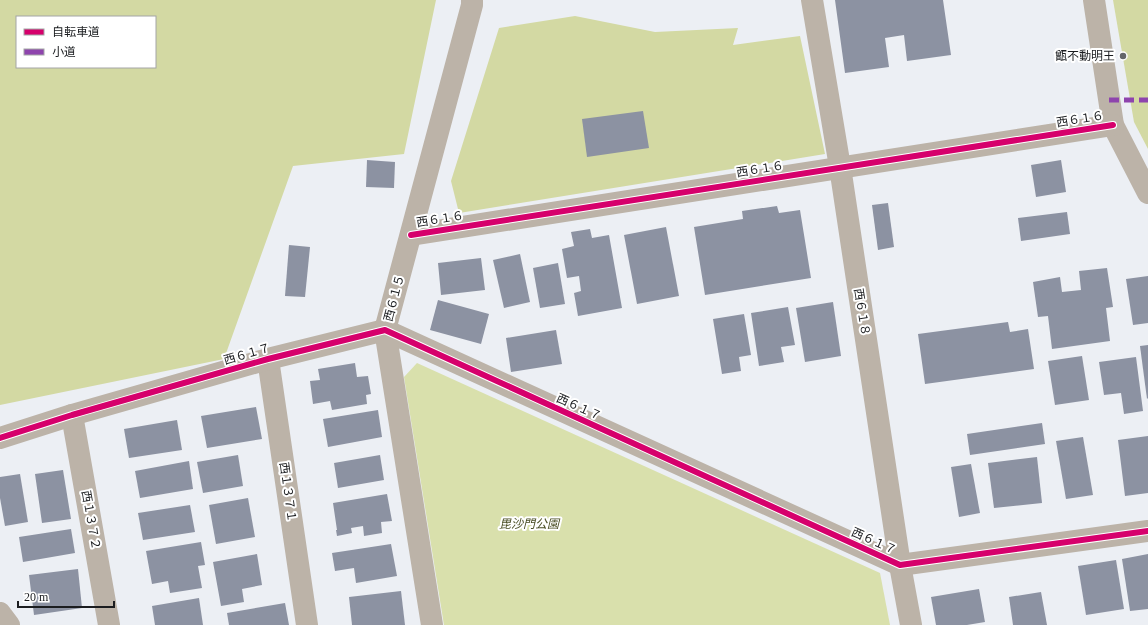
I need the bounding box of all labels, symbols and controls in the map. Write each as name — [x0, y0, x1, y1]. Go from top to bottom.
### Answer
legend — [16, 16, 156, 68]
text: 自転車道 — [52, 25, 100, 39]
text: 小道 — [52, 45, 76, 59]
place label: 甑不動明王 — [1055, 49, 1115, 63]
marker: 甑不動明王 — [1118, 51, 1128, 61]
street label: 西６１６ — [1055, 108, 1105, 130]
street label: 西６１６ — [735, 158, 785, 180]
street label: 西６１６ — [415, 208, 465, 230]
street label: 西６１５ — [381, 273, 407, 323]
street label: 西６１８ — [851, 287, 873, 337]
street label: 西６１７ — [222, 341, 272, 367]
street label: 西６１７ — [554, 391, 604, 423]
street label: 西１３７１ — [277, 461, 299, 523]
street label: 西１３７２ — [79, 489, 103, 551]
park label: 毘沙門公園 — [499, 517, 561, 531]
street label: 西６１７ — [849, 525, 899, 557]
scale bar — [18, 583, 114, 609]
text: 20 m — [24, 590, 49, 604]

